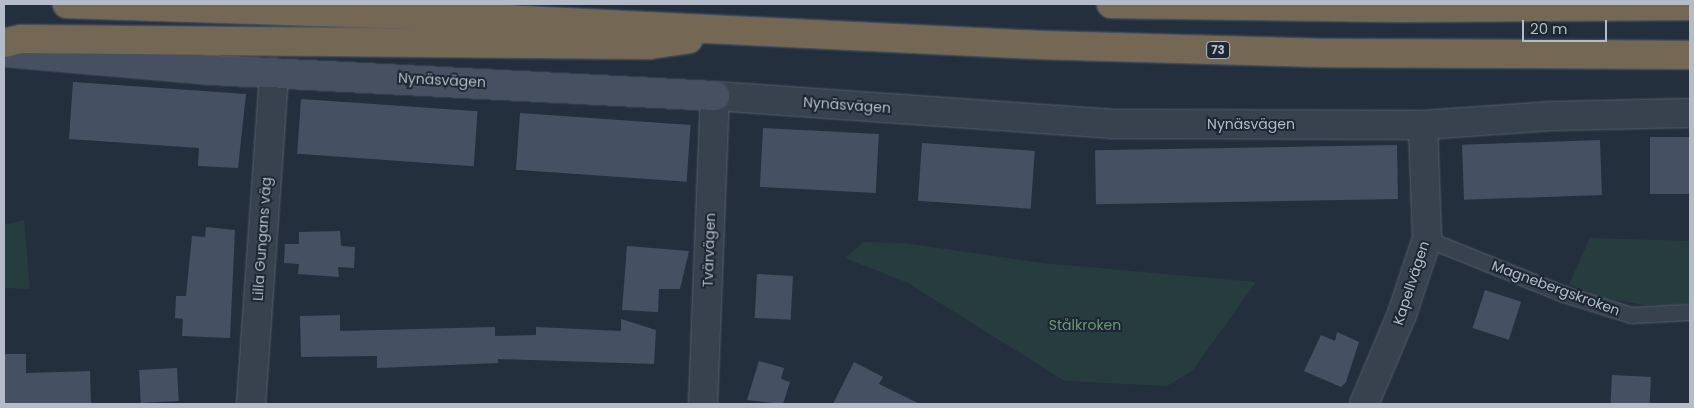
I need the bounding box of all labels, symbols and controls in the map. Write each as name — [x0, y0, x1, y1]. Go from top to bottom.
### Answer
scale bar — [1524, 10, 1609, 42]
text: 20 m — [1530, 18, 1568, 39]
road number: 73 — [1206, 40, 1230, 60]
street label: Nynäsvägen — [398, 69, 486, 91]
street label: Nynäsvägen — [803, 94, 891, 116]
street label: Nynäsvägen — [1207, 116, 1295, 132]
street label: Lilla Gungans väg — [249, 177, 275, 301]
street label: Tvärvägen — [699, 212, 719, 288]
street label: Kapellvägen — [1390, 239, 1432, 327]
street label: Magnebergskroken — [1490, 257, 1622, 319]
park label: Stålkroken — [1049, 317, 1121, 333]

